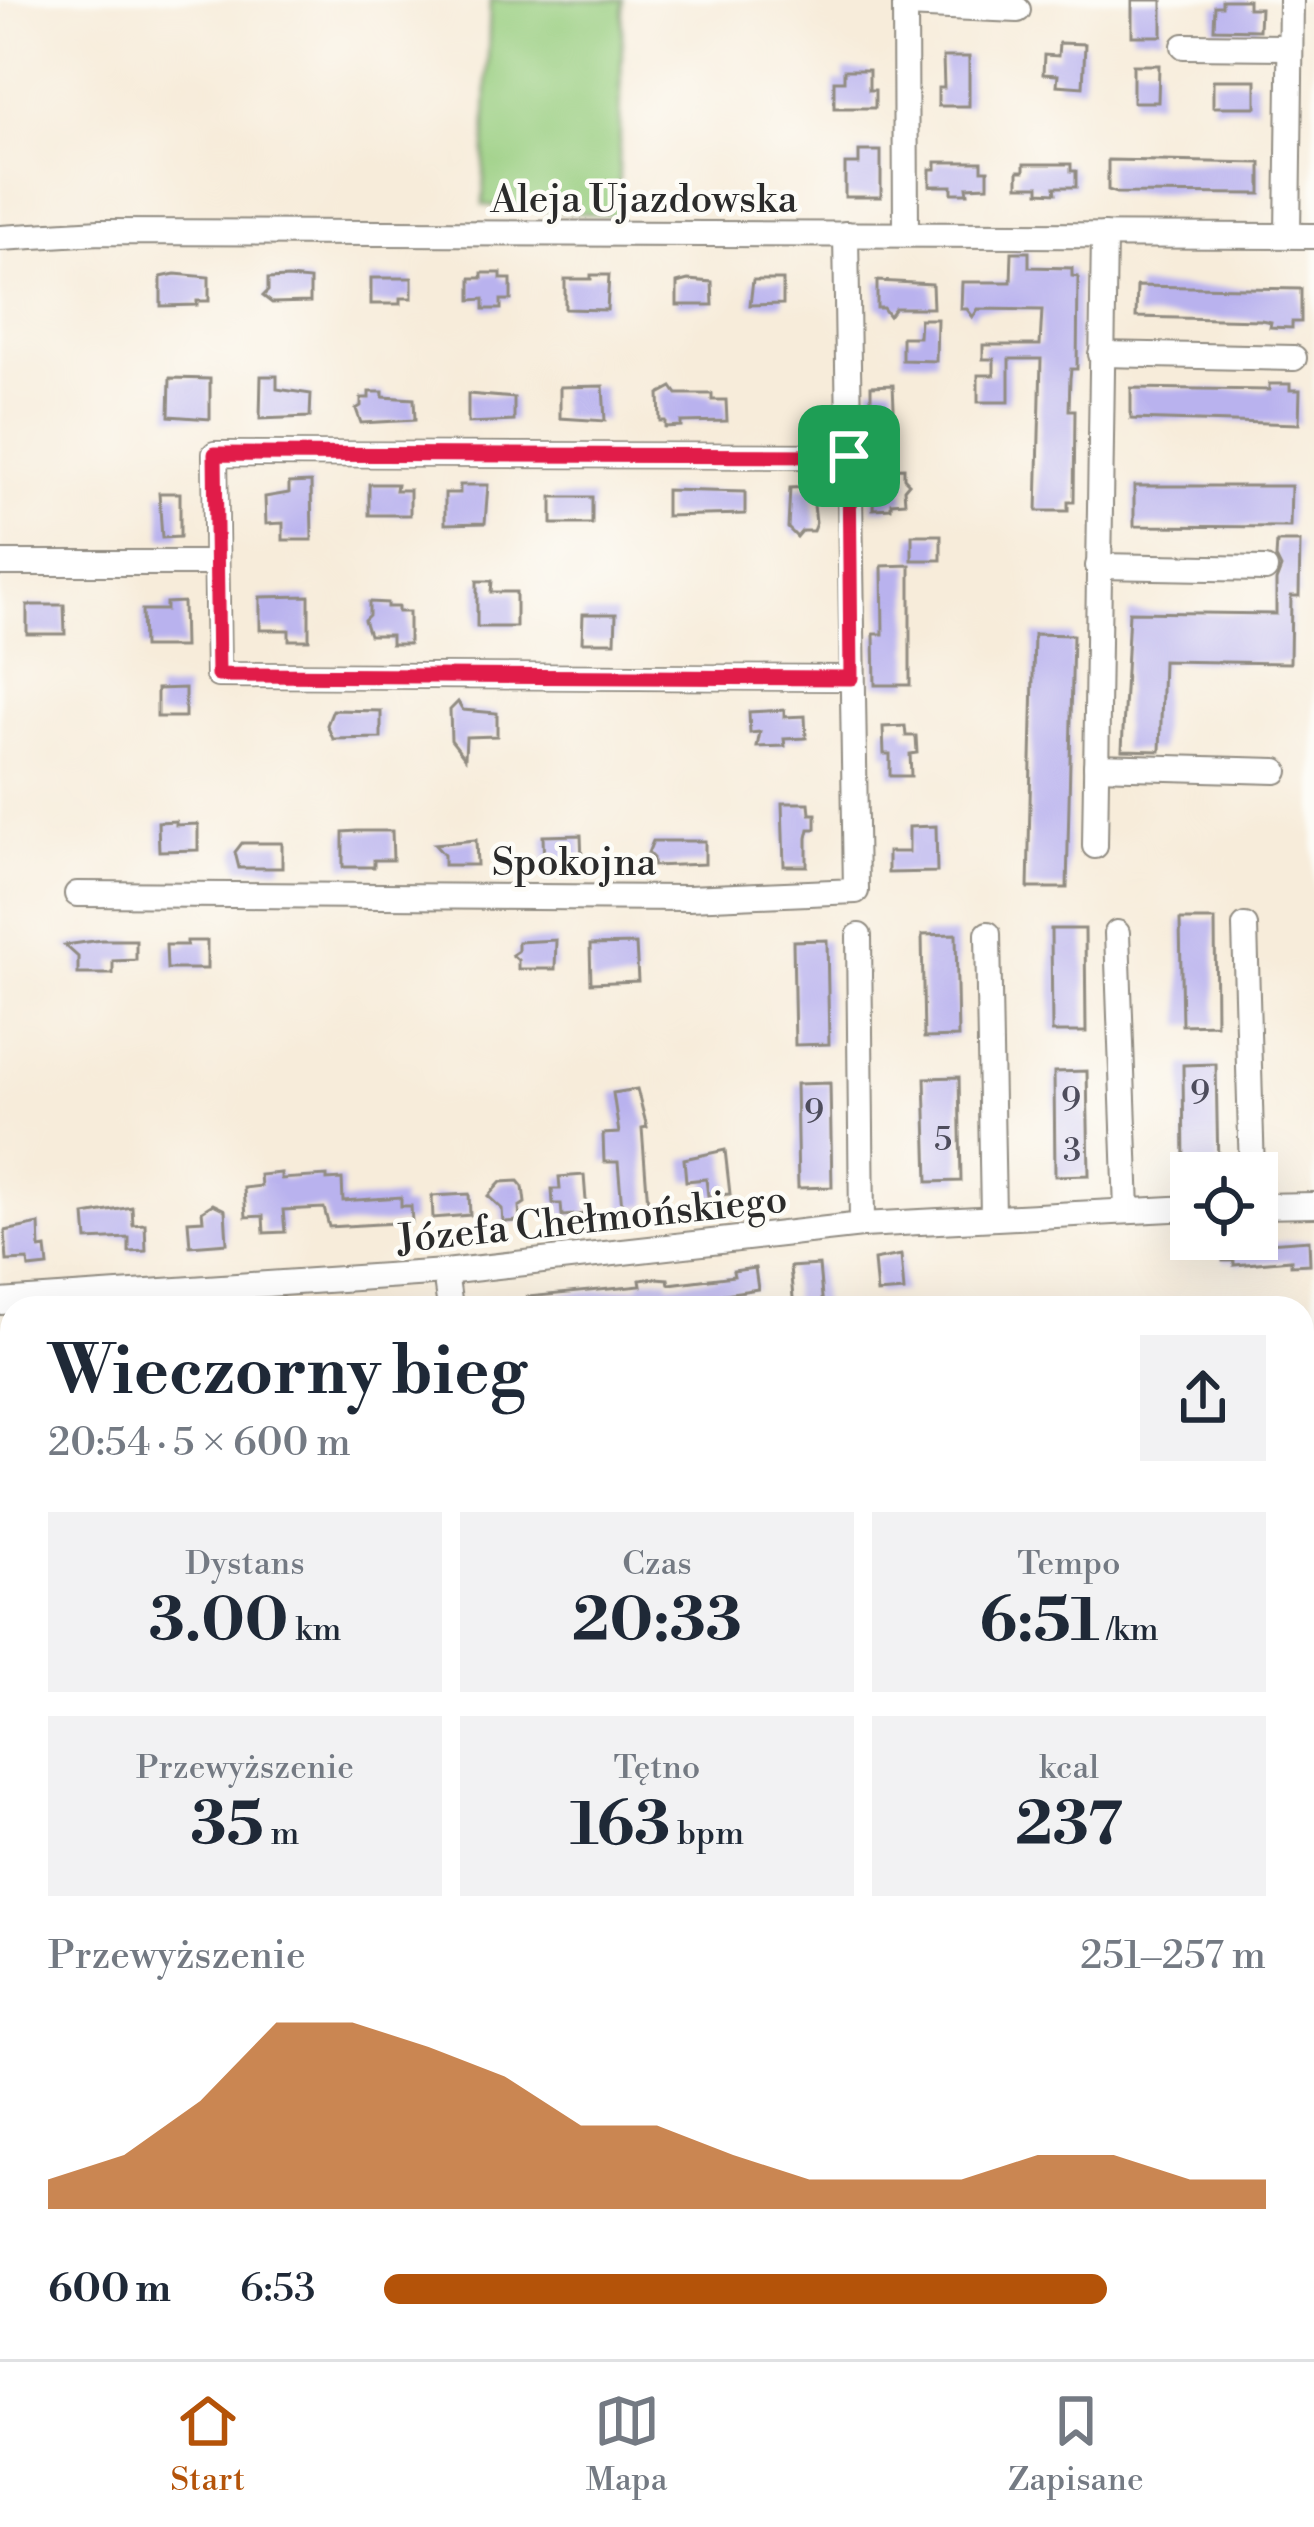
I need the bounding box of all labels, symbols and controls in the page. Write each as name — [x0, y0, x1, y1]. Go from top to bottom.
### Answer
street label: Aleja Ujazdowska — [489, 176, 798, 225]
pin — [798, 405, 900, 507]
icon: arrive — [816, 423, 882, 489]
street label: Spokojna — [492, 839, 657, 888]
house number: 9 — [1190, 1073, 1210, 1114]
house number: 9 — [1061, 1080, 1081, 1121]
house number: 9 — [804, 1092, 824, 1133]
house number: 5 — [934, 1120, 952, 1161]
house number: 3 — [1063, 1131, 1081, 1172]
map controls — [1170, 1152, 1278, 1260]
button: locate — [1170, 1152, 1278, 1260]
street label: Józefa Chełmońskiego — [393, 1176, 790, 1266]
text: Wieczorny bieg — [48, 1332, 527, 1415]
button: share — [1140, 1335, 1266, 1461]
text: 20:54 · 5 × 600 m — [48, 1419, 351, 1468]
text: Dystans — [185, 1544, 305, 1585]
text: Czas — [622, 1544, 692, 1585]
text: Tempo — [1017, 1544, 1121, 1585]
text: 3.00 — [149, 1585, 288, 1660]
text: 20:33 — [572, 1585, 742, 1660]
text: 6:51 — [979, 1585, 1100, 1660]
text: km — [288, 1610, 341, 1651]
text: /km — [1100, 1610, 1159, 1651]
text: Przewyższenie — [136, 1748, 354, 1789]
text: Tętno — [614, 1748, 700, 1789]
text: kcal — [1039, 1748, 1099, 1789]
text: 35 — [190, 1789, 264, 1864]
text: 163 — [570, 1789, 670, 1864]
text: 237 — [1015, 1789, 1123, 1864]
text: m — [264, 1814, 300, 1855]
text: bpm — [670, 1814, 744, 1855]
text: Przewyższenie — [48, 1932, 306, 1981]
text: 251–257 m — [1080, 1932, 1266, 1981]
text: 600 m — [48, 2265, 171, 2314]
text: 6:53 — [240, 2265, 315, 2314]
tab: Start — [170, 2388, 245, 2501]
tab: Mapa — [586, 2388, 667, 2501]
tab: Zapisane — [1008, 2388, 1144, 2501]

